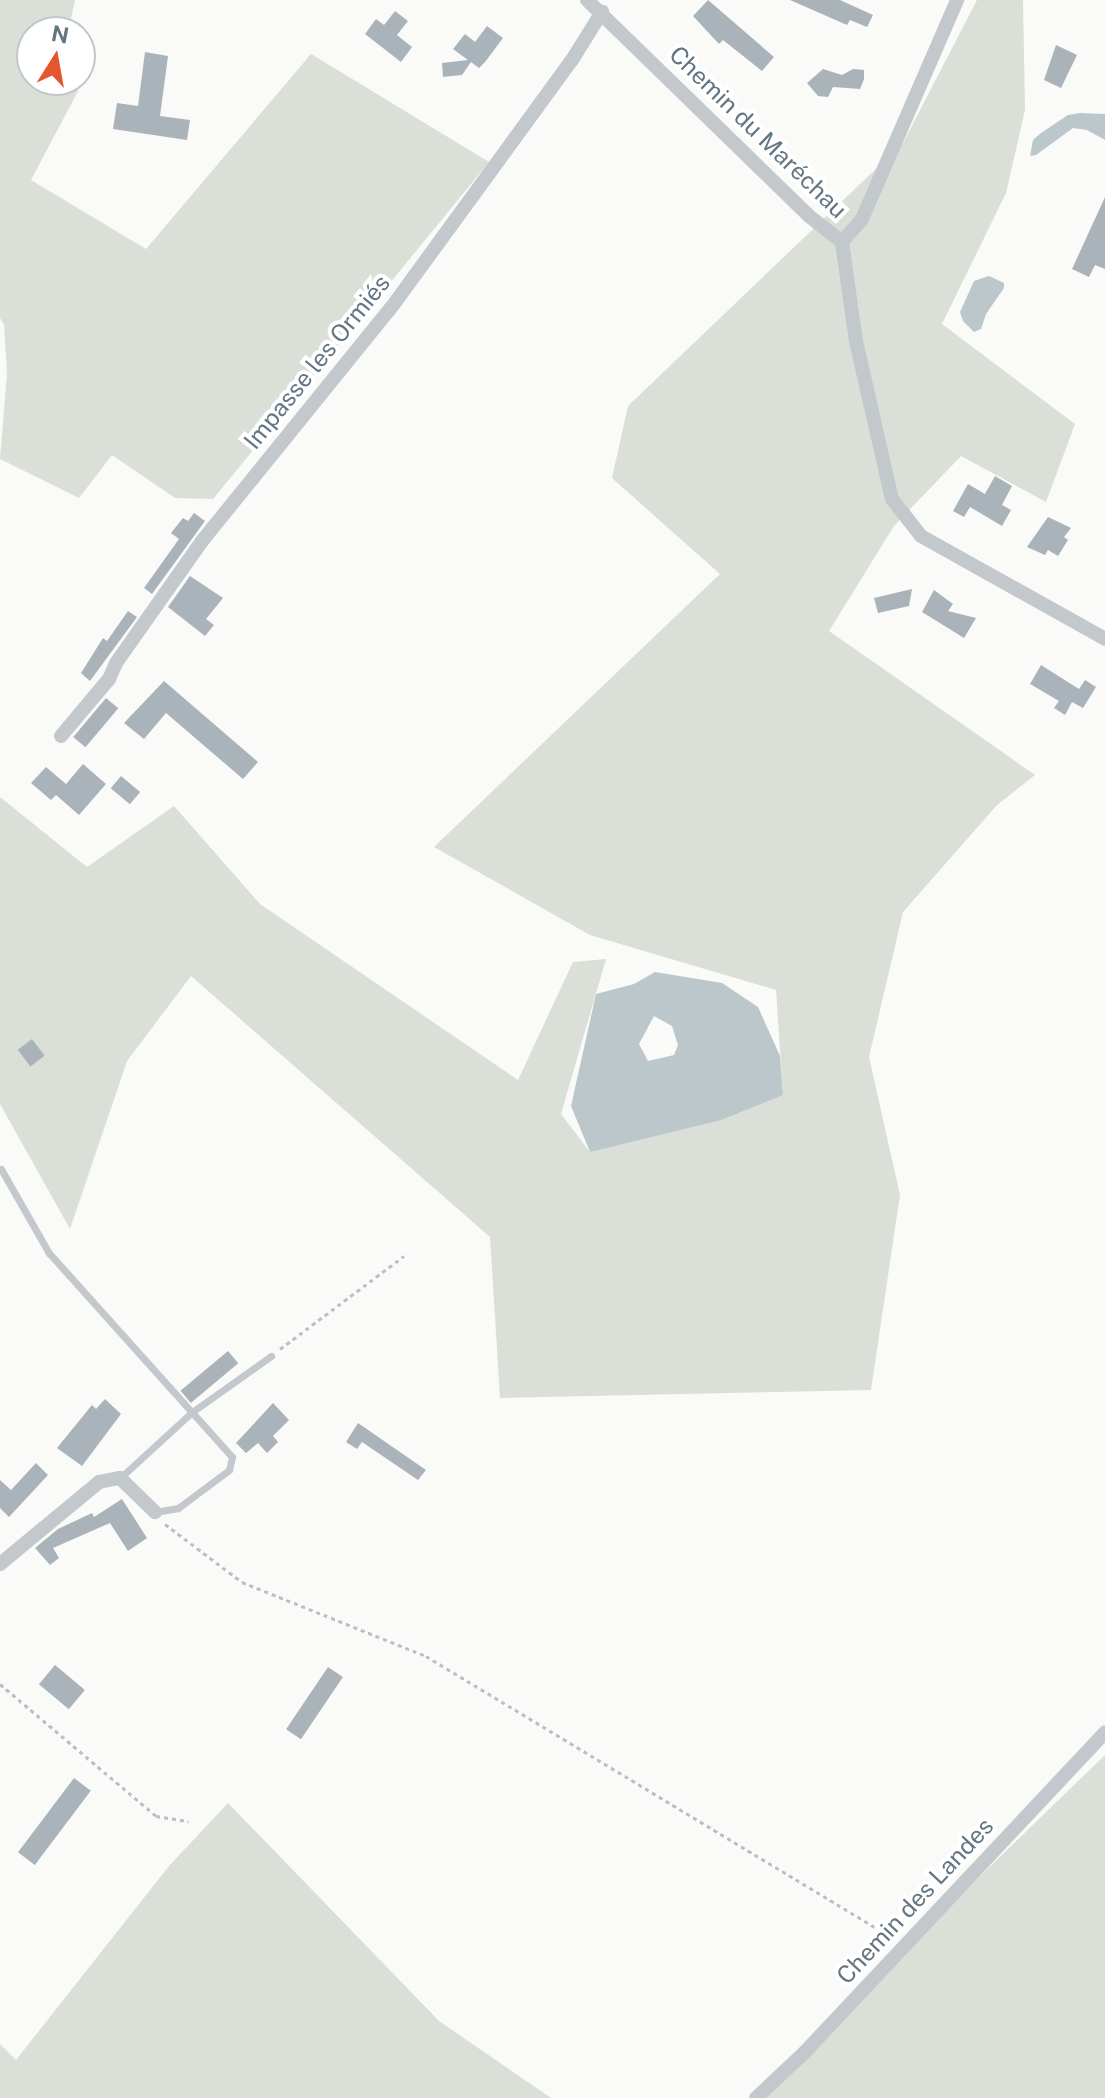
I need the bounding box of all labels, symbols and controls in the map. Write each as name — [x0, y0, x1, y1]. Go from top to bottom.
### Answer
north arrow — [16, 16, 96, 96]
text: N — [49, 20, 71, 49]
street label: Chemin du Maréchau — [663, 40, 853, 224]
street label: Impasse les Ormiés — [238, 269, 396, 455]
street label: Chemin des Landes — [831, 1812, 999, 1990]

